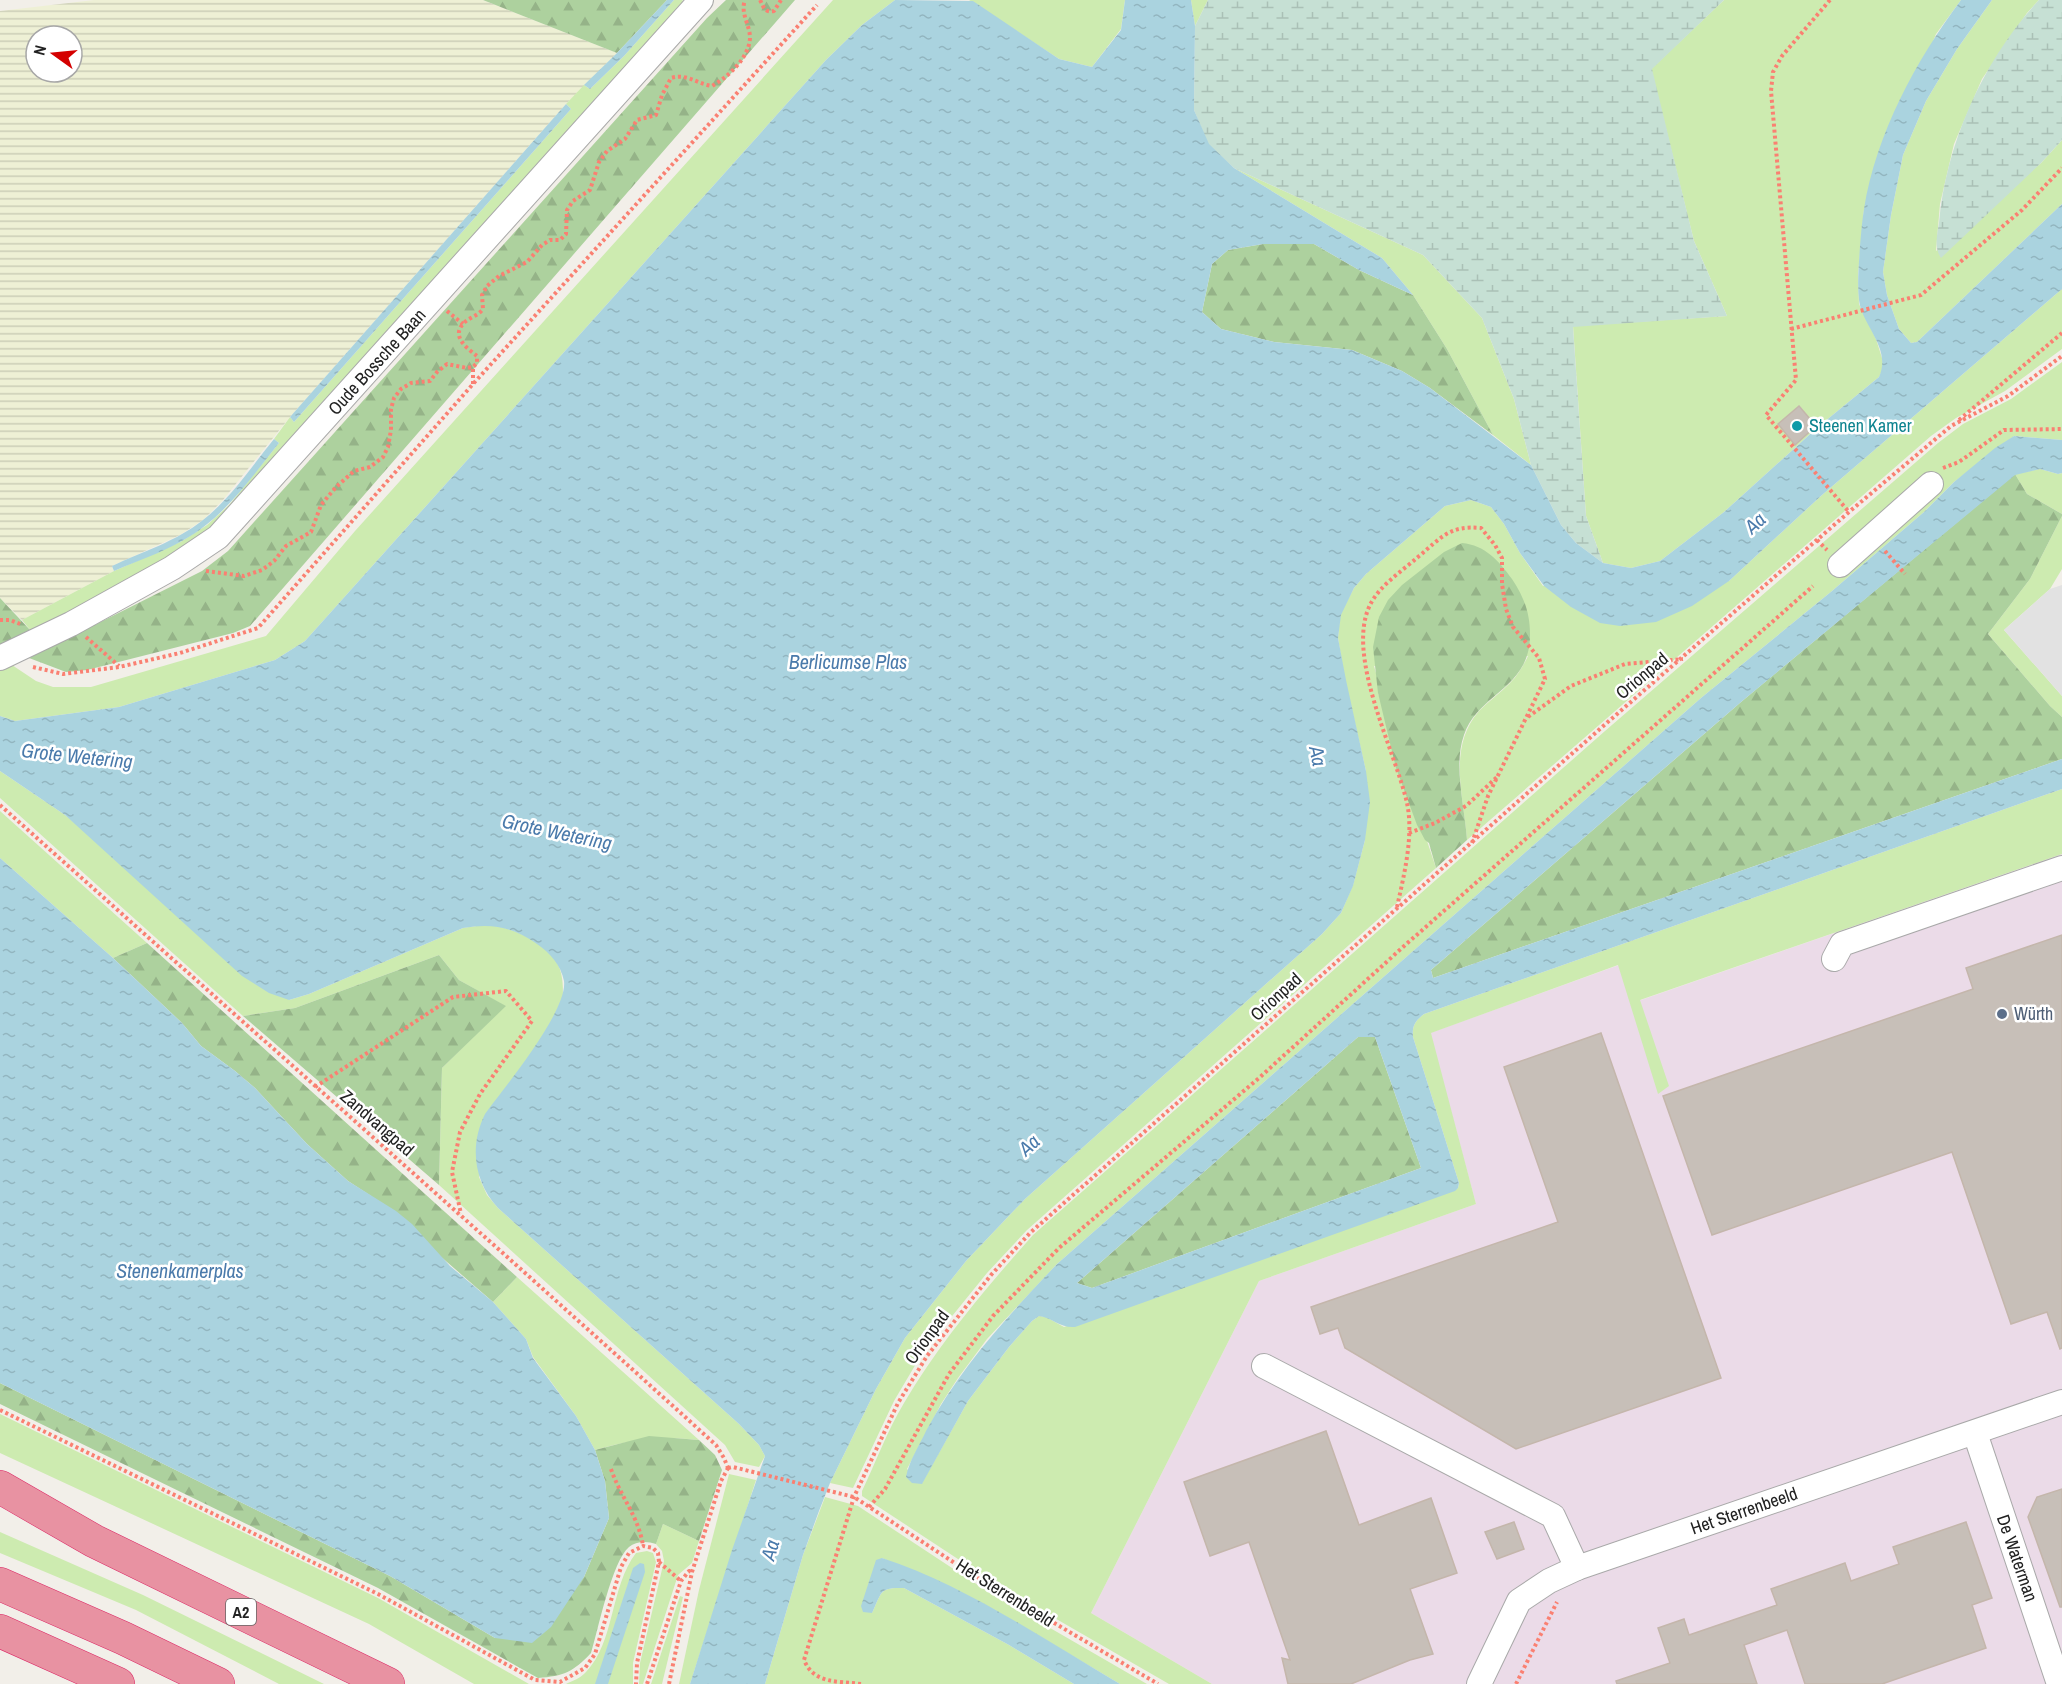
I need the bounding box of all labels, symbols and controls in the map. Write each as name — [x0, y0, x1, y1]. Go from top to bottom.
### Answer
north arrow — [24, 24, 84, 84]
text: N — [28, 43, 51, 58]
street label: Oude Bossche Baan — [322, 303, 431, 420]
place label: Steenen Kamer — [1809, 413, 1912, 438]
marker: Steenen Kamer — [1790, 419, 1804, 433]
water label: Aa — [1737, 506, 1771, 540]
street label: Orionpad — [1610, 646, 1673, 705]
water label: Berlicumse Plas — [789, 648, 907, 675]
water label: Grote Wetering — [20, 736, 134, 775]
water label: Aa — [1303, 742, 1334, 769]
water label: Grote Wetering — [500, 807, 615, 856]
street label: Orionpad — [1244, 967, 1307, 1027]
place label: Würth — [2014, 1001, 2053, 1026]
marker: Würth — [1995, 1007, 2009, 1021]
street label: Zandvangpad — [335, 1084, 420, 1162]
water label: Aa — [1011, 1128, 1045, 1162]
water label: Stenenkamerplas — [116, 1257, 244, 1284]
street label: Orionpad — [898, 1304, 955, 1369]
street label: Het Sterrenbeeld — [1687, 1481, 1801, 1541]
street label: De Waterman — [1991, 1511, 2044, 1605]
water label: Aa — [754, 1536, 785, 1564]
street label: Het Sterrenbeeld — [951, 1552, 1059, 1633]
road number: A2 — [226, 1599, 256, 1625]

